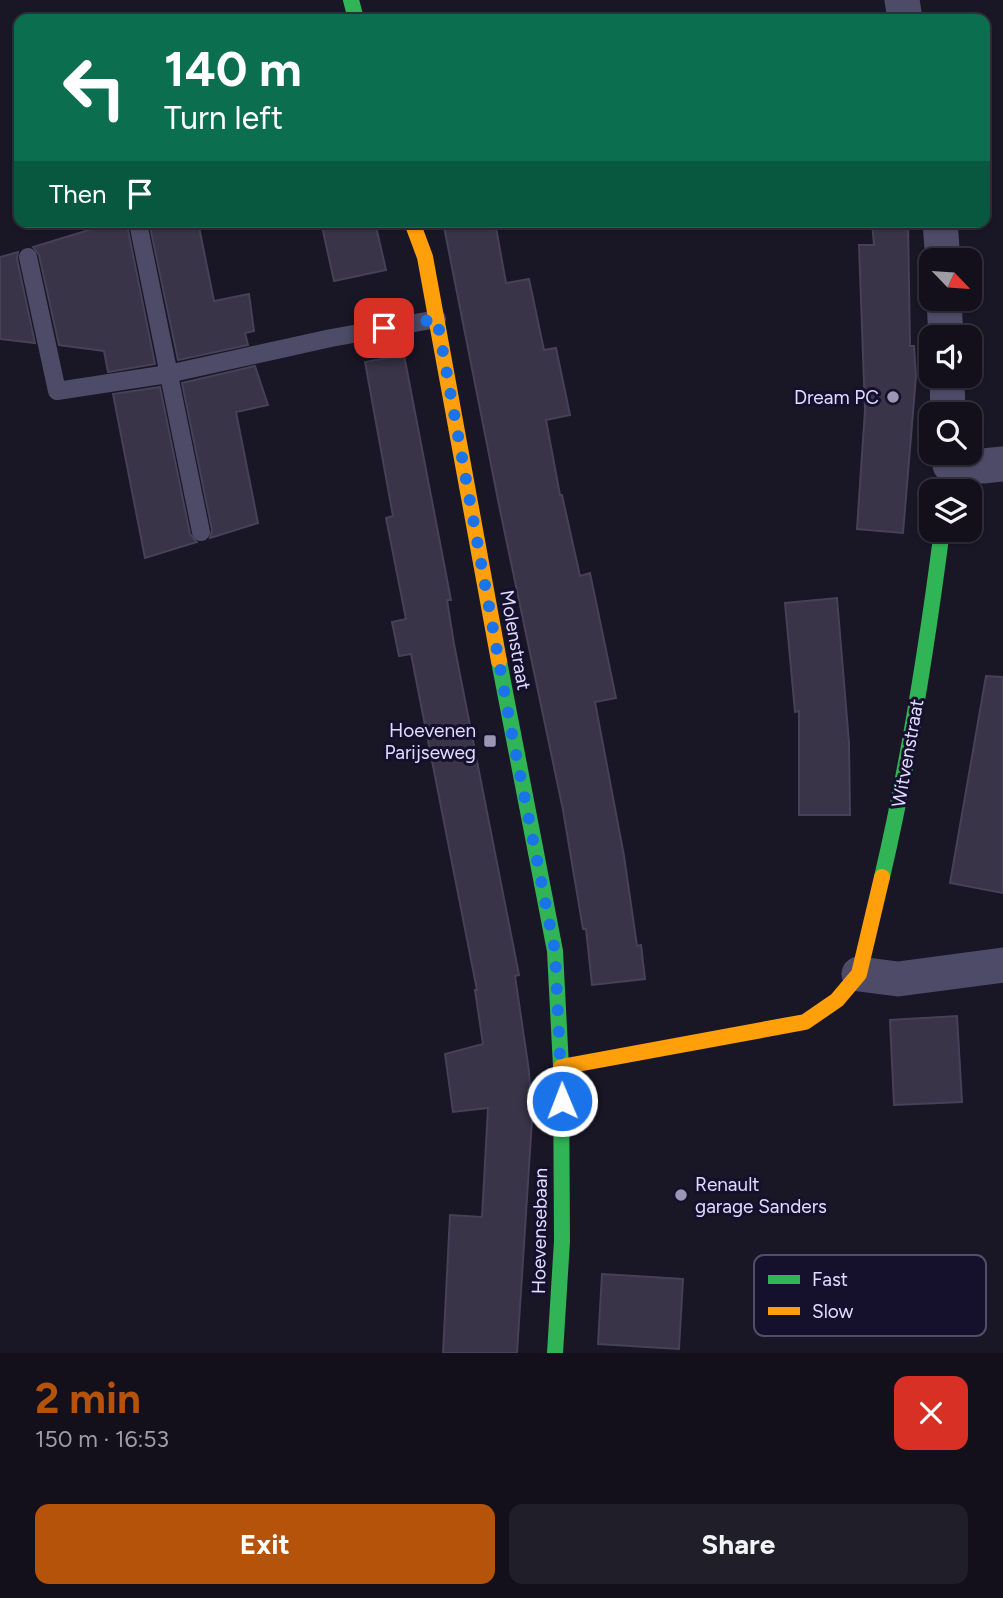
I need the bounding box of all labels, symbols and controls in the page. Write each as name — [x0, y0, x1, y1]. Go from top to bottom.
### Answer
text: 140 m — [164, 39, 302, 98]
icon: left — [49, 42, 140, 133]
text: Turn left — [164, 99, 283, 137]
icon: arrive — [121, 175, 159, 213]
text: Then — [49, 178, 107, 210]
north arrow — [919, 248, 982, 312]
map controls — [919, 248, 982, 542]
pin — [354, 298, 414, 358]
icon: arrive — [365, 309, 403, 347]
button: sound — [919, 325, 982, 388]
place label: Dream PC — [794, 386, 879, 409]
marker: Dream PC — [885, 389, 901, 405]
button: search — [919, 402, 982, 465]
button: layers — [919, 479, 982, 542]
street label: Molenstraat — [495, 588, 536, 692]
street label: Witvenstraat — [887, 697, 928, 809]
place label: Hoevenen Parijseweg — [384, 719, 476, 764]
marker: Hoevenen Parijseweg — [482, 733, 498, 749]
position arrow — [525, 1064, 599, 1138]
street label: Hoevensebaan — [527, 1168, 552, 1294]
place label: Renault garage Sanders — [695, 1173, 827, 1218]
marker: Renault garage Sanders — [673, 1187, 689, 1203]
legend — [754, 1255, 986, 1336]
text: Fast — [812, 1268, 848, 1291]
text: Slow — [812, 1300, 854, 1323]
text: 2 min — [35, 1373, 141, 1424]
button: close — [894, 1376, 968, 1450]
text: 150 m · 16:53 — [35, 1425, 169, 1453]
button: Exit — [35, 1504, 495, 1584]
button: Share — [509, 1504, 968, 1584]

